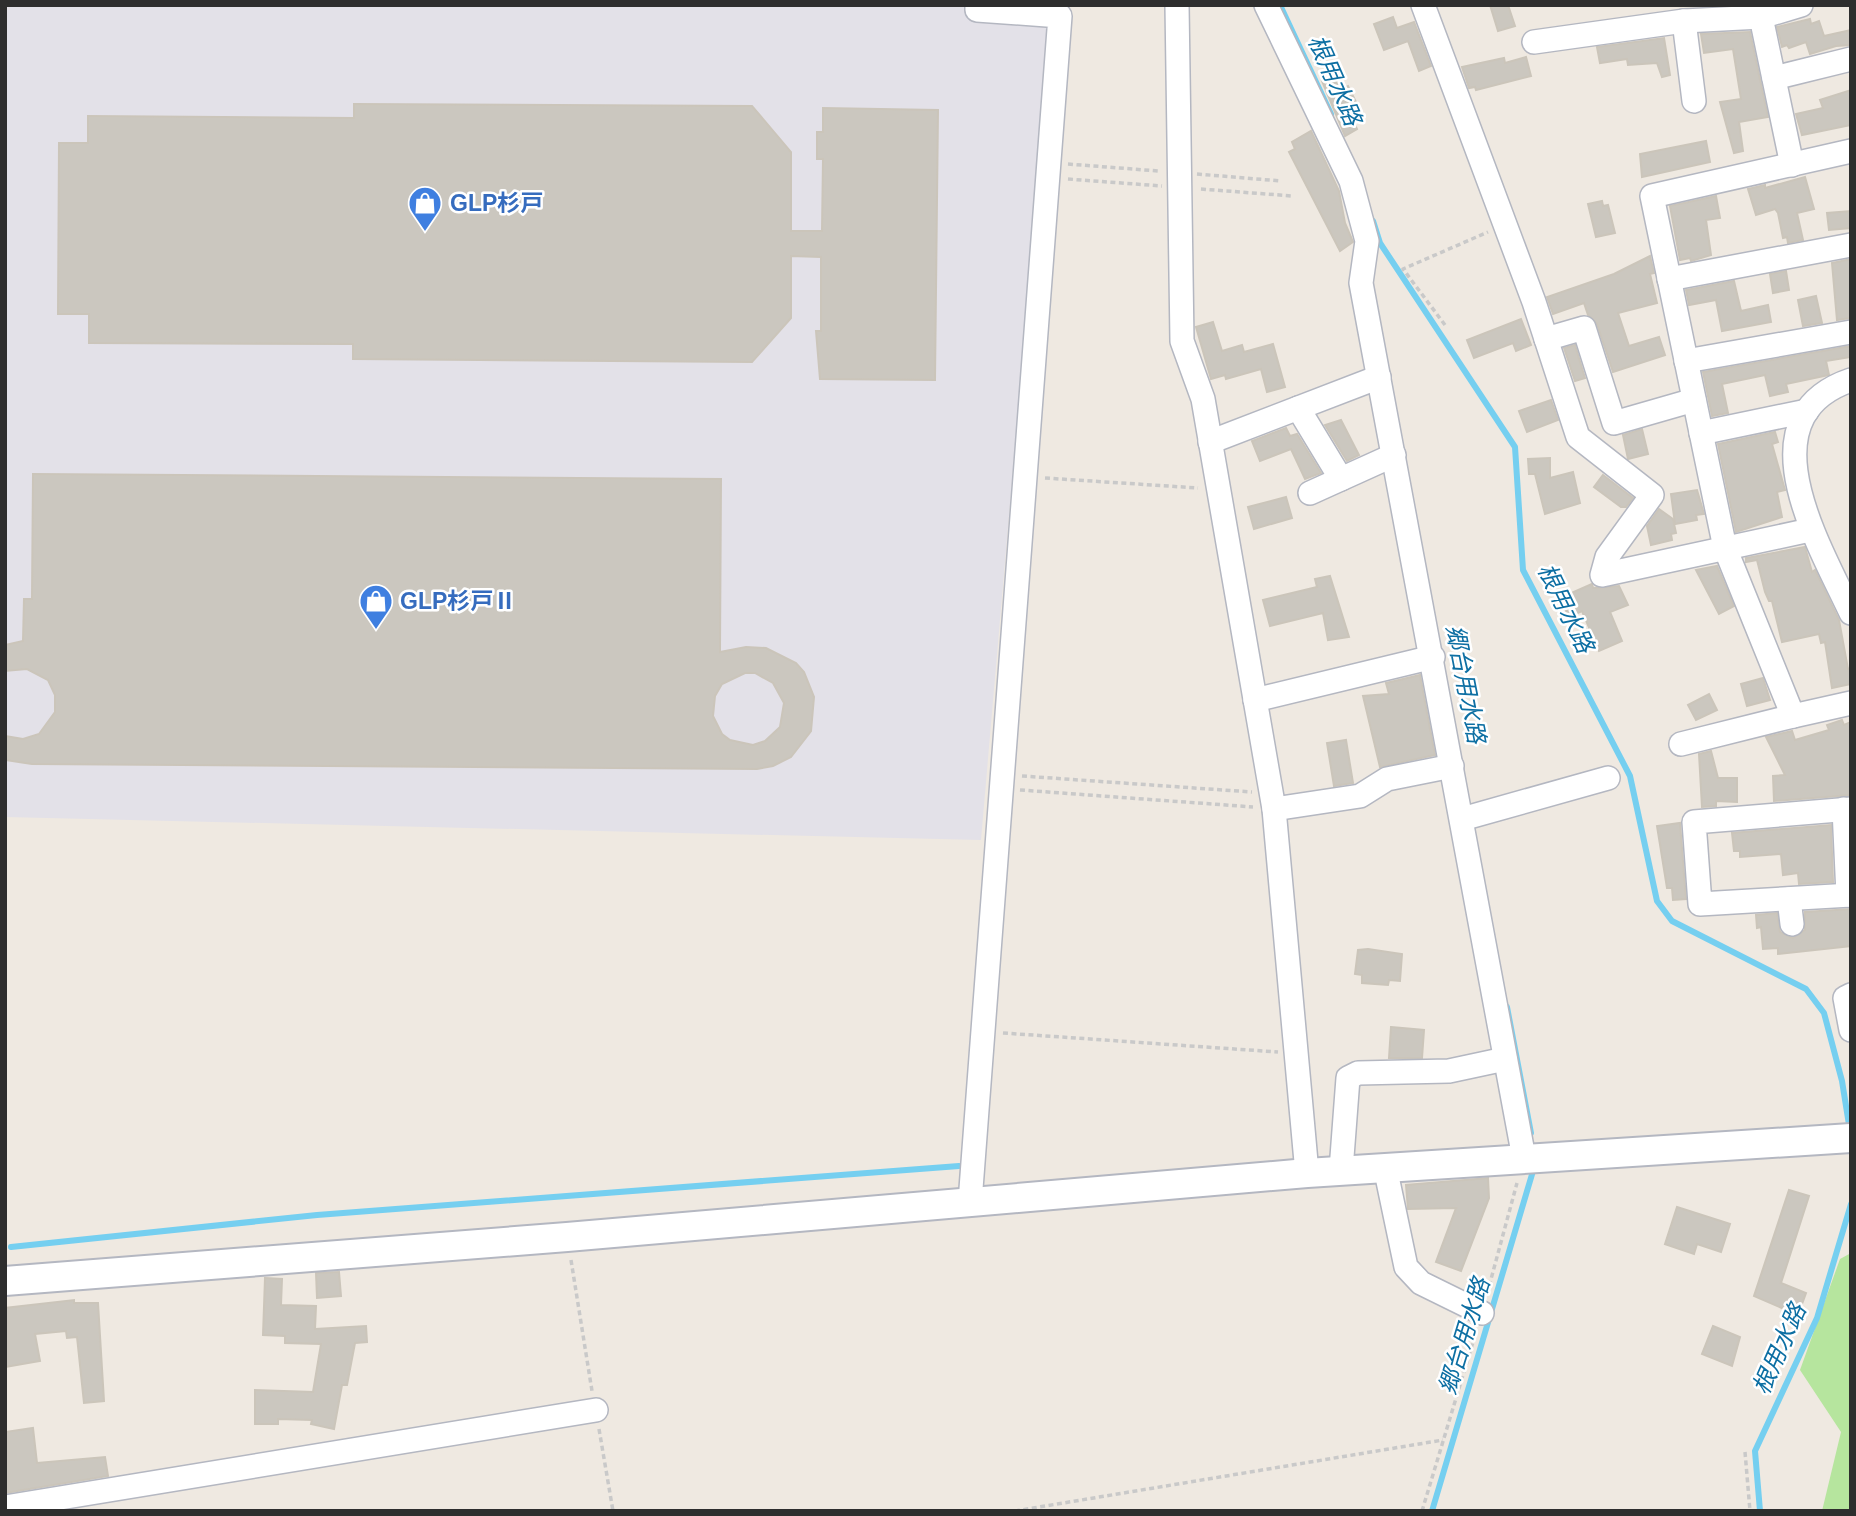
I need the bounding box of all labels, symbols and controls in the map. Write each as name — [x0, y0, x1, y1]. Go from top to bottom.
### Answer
water label: 根用水路 — [1303, 31, 1368, 131]
shop icon: GLP杉戸 — [406, 184, 444, 233]
place label: GLP杉戸 — [450, 190, 543, 216]
water label: 根用水路 — [1533, 559, 1600, 659]
shop icon: GLP杉戸Ⅱ — [357, 582, 395, 631]
place label: GLP杉戸Ⅱ — [400, 588, 516, 614]
water label: 郷台用水路 — [1441, 623, 1491, 747]
water label: 郷台用水路 — [1434, 1273, 1495, 1397]
water label: 根用水路 — [1747, 1298, 1812, 1398]

